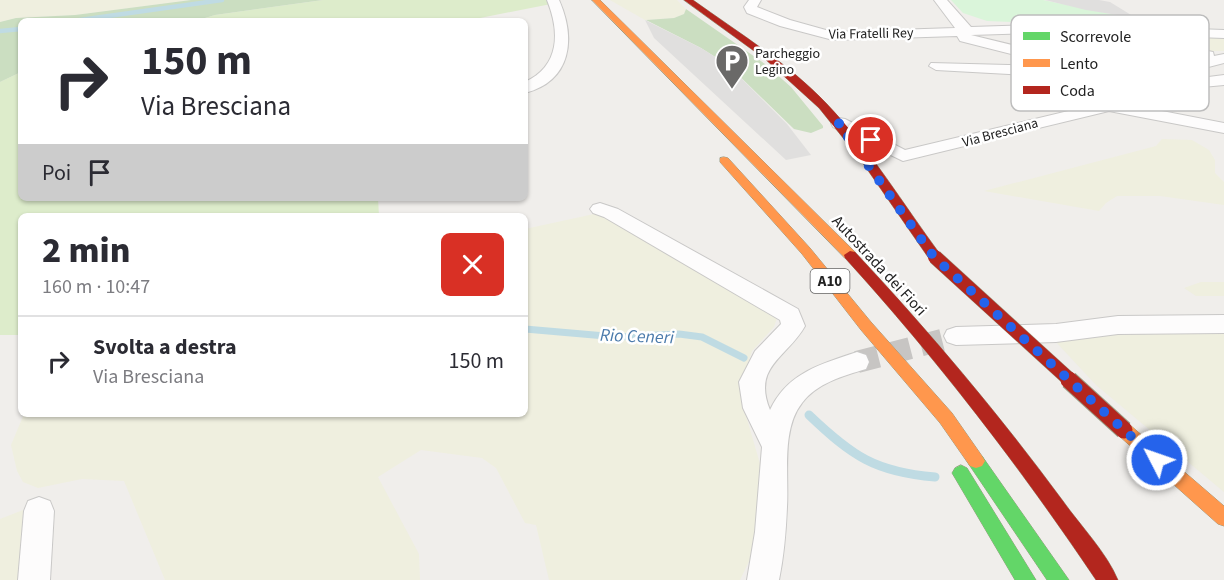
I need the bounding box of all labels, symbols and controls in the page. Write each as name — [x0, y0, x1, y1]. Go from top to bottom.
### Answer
legend — [1011, 15, 1209, 111]
street label: Via Fratelli Rey — [828, 23, 914, 45]
text: Scorrevole — [1060, 26, 1131, 48]
text: 150 m — [141, 31, 252, 91]
icon: right — [42, 42, 120, 120]
parking icon: Parcheggio Legino — [714, 43, 750, 90]
place label: Parcheggio Legino — [755, 44, 820, 80]
text: Lento — [1060, 53, 1098, 75]
text: Coda — [1060, 80, 1095, 102]
text: Via Bresciana — [141, 87, 291, 126]
street label: Via Bresciana — [960, 113, 1040, 153]
pin — [845, 114, 896, 165]
icon: arrive — [854, 123, 887, 156]
icon: arrive — [83, 156, 116, 189]
text: Poi — [42, 157, 71, 189]
street label: Autostrada dei Fiori — [827, 211, 932, 321]
text: 2 min — [42, 225, 130, 276]
button: close — [441, 233, 504, 296]
road number: A10 — [810, 269, 850, 293]
text: 160 m · 10:47 — [42, 273, 150, 301]
water label: Rio Ceneri — [599, 323, 675, 350]
text: Svolta a destra — [93, 331, 237, 363]
icon: right — [42, 345, 75, 378]
text: 150 m — [449, 345, 504, 377]
text: Via Bresciana — [93, 363, 204, 391]
position arrow — [1125, 428, 1189, 492]

